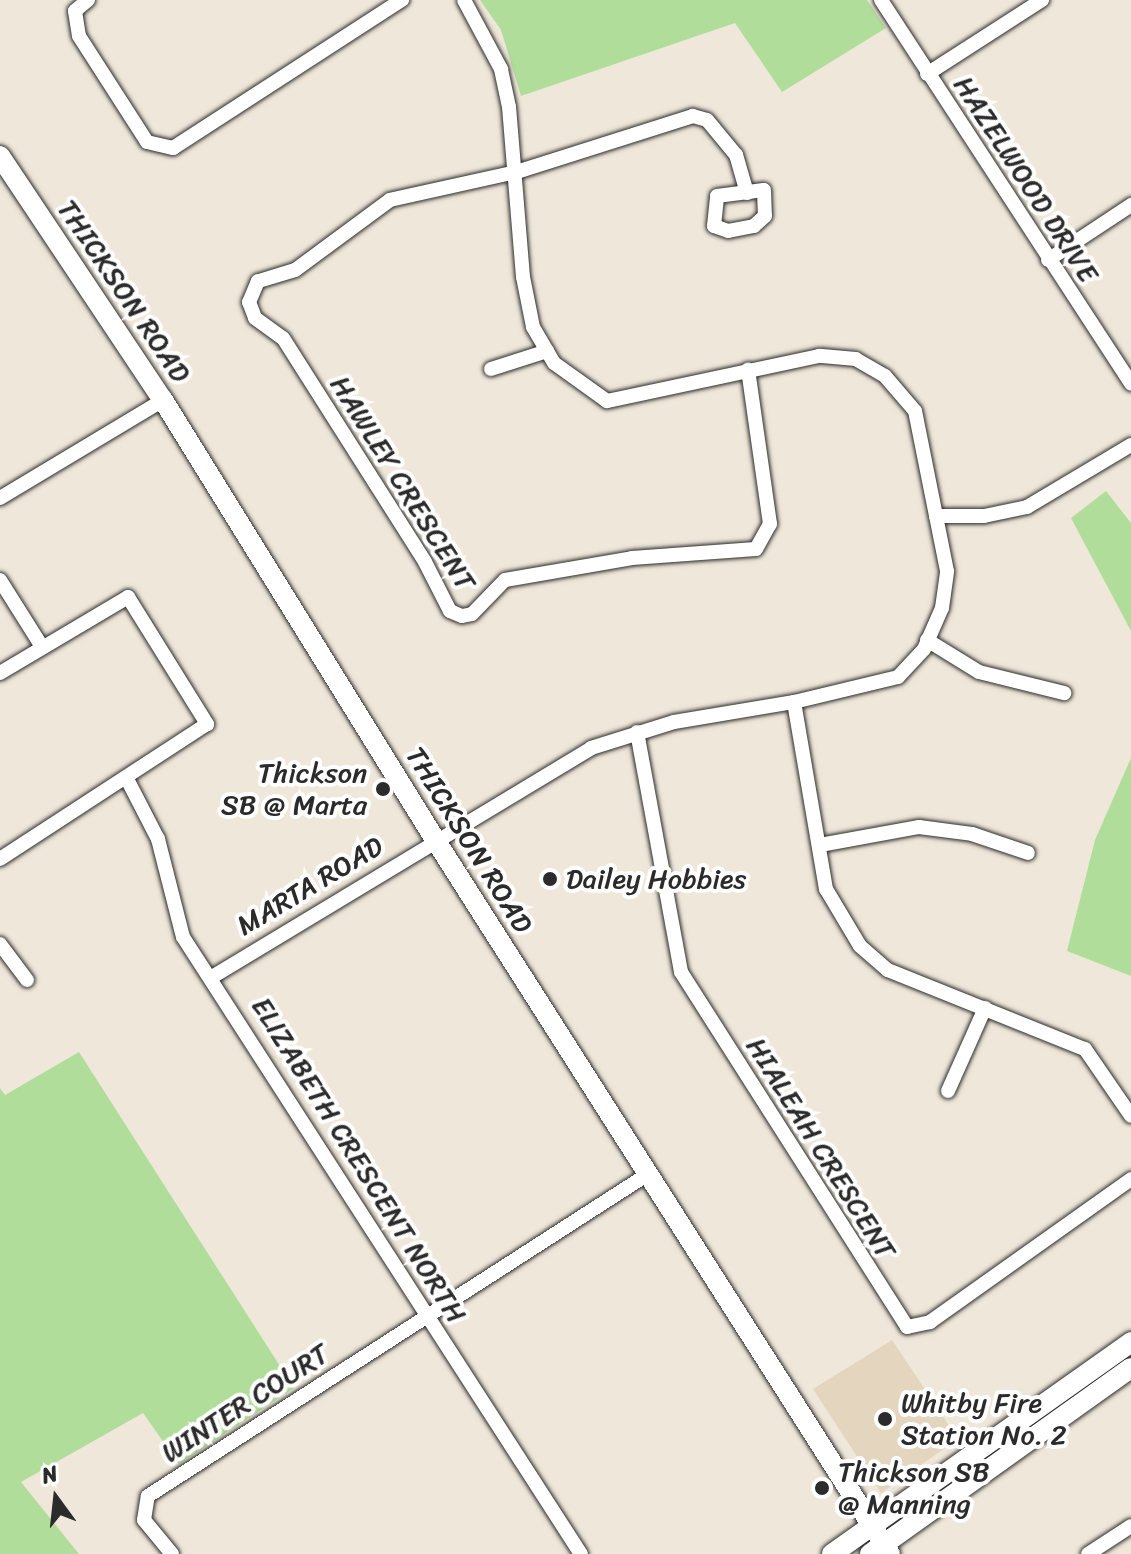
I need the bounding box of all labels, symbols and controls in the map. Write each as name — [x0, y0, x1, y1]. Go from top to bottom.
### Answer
street label: HAZELWOOD DRIVE — [946, 68, 1106, 290]
street label: THICKSON ROAD — [51, 193, 197, 389]
street label: HAWLEY CRESCENT — [324, 371, 482, 595]
street label: THICKSON ROAD — [398, 741, 540, 939]
place label: Thickson SB @ Marta — [221, 756, 367, 822]
marker: Thickson SB @ Marta — [374, 780, 392, 798]
street label: MARTA ROAD — [231, 829, 389, 943]
place label: Dailey Hobbies — [566, 862, 745, 896]
marker: Dailey Hobbies — [541, 870, 559, 888]
street label: ELIZABETH CRESCENT NORTH — [245, 992, 473, 1328]
street label: HIALEAH CRESCENT — [739, 1031, 903, 1265]
street label: WINTER COURT — [156, 1337, 334, 1469]
place label: Whitby Fire Station No. 2 — [901, 1386, 1067, 1452]
marker: Whitby Fire Station No. 2 — [876, 1410, 894, 1428]
text: N — [37, 1454, 62, 1495]
place label: Thickson SB @ Manning — [838, 1455, 990, 1521]
north arrow — [16, 1458, 96, 1538]
marker: Thickson SB @ Manning — [813, 1479, 831, 1497]

